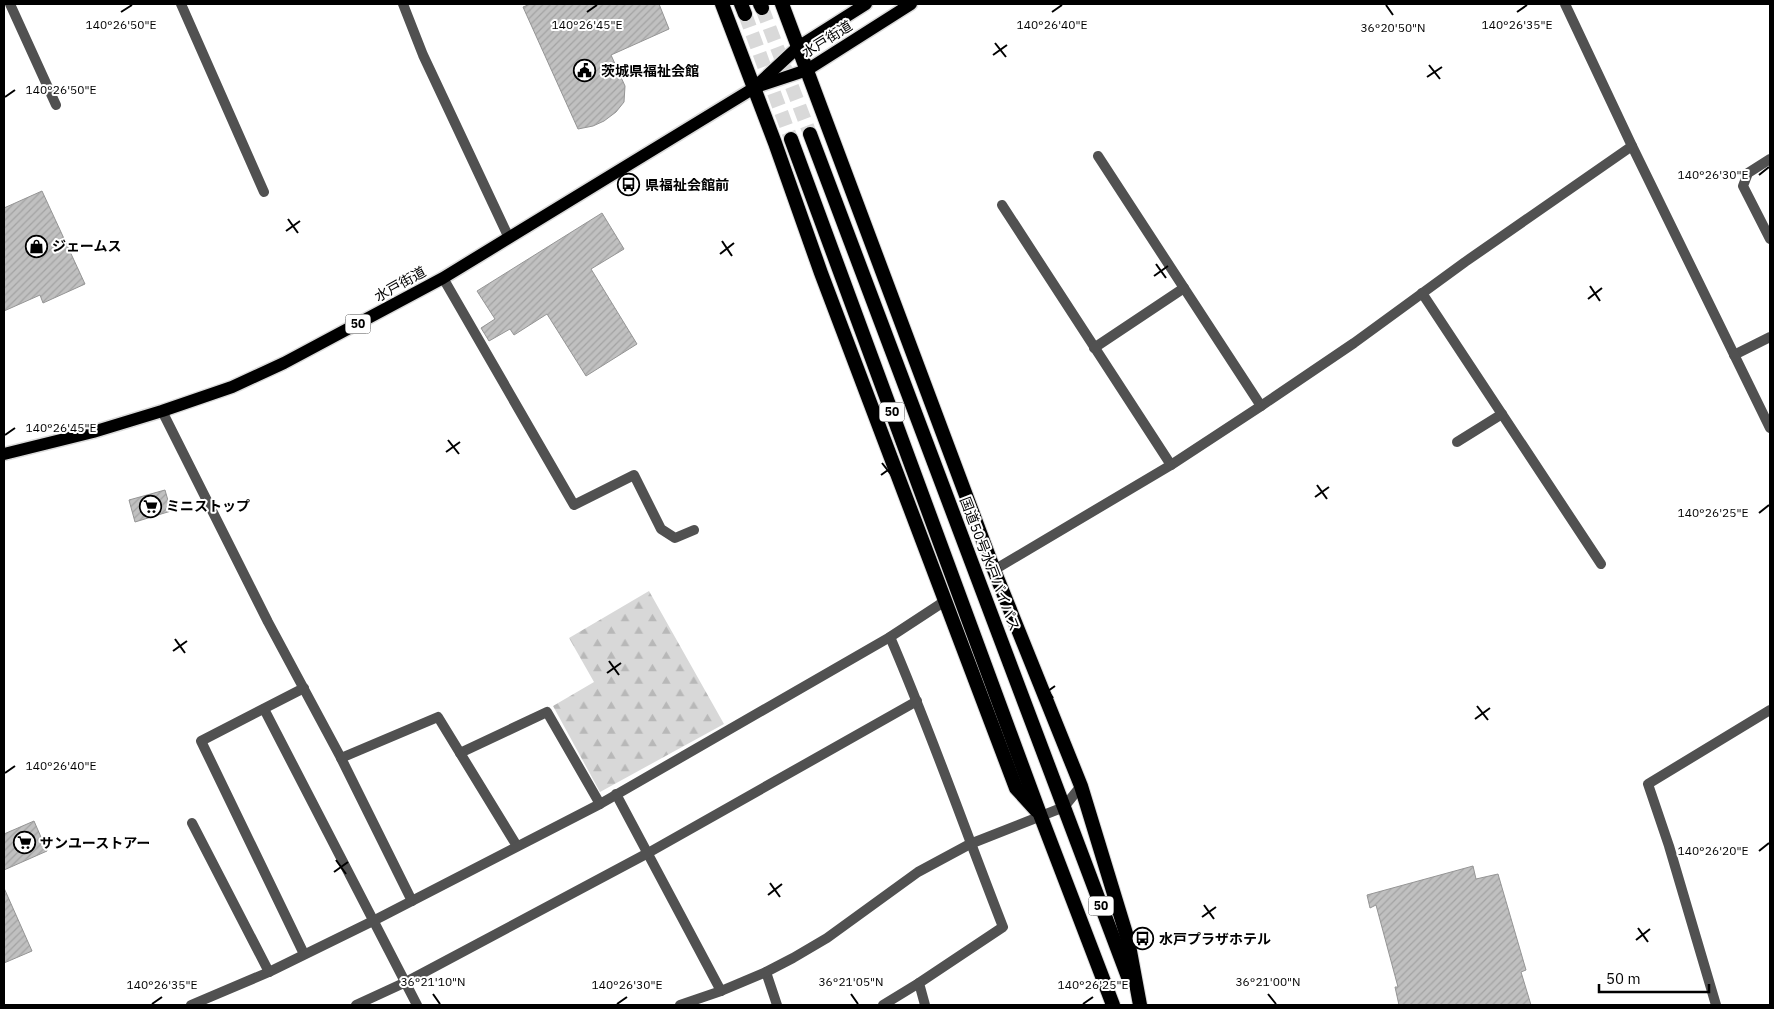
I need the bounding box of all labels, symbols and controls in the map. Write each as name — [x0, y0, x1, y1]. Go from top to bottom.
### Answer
text: 140°26'50"E — [86, 17, 156, 32]
text: 140°26'45"E — [552, 17, 622, 32]
street label: 水戸街道 — [798, 17, 856, 61]
text: 140°26'40"E — [1017, 17, 1087, 32]
text: 140°26'35"E — [1482, 17, 1552, 32]
text: 36°20'50"N — [1360, 20, 1426, 35]
public building icon: 茨城県福祉会館 — [573, 59, 597, 83]
place label: 茨城県福祉会館 — [601, 62, 699, 80]
text: 140°26'50"E — [26, 82, 96, 97]
text: 140°26'30"E — [1678, 167, 1748, 182]
bus stop icon: 県福祉会館前 — [617, 173, 641, 197]
place label: 県福祉会館前 — [645, 176, 729, 194]
shop icon: ジェームス — [24, 234, 48, 258]
place label: ジェームス — [52, 237, 122, 255]
street label: 水戸街道 — [371, 263, 429, 305]
road number: 50 — [346, 314, 370, 334]
road number: 50 — [880, 402, 904, 422]
text: 140°26'45"E — [26, 420, 96, 435]
supermarket icon: ミニストップ — [138, 494, 162, 518]
street label: 国道50号水戸バイパス — [956, 494, 1024, 634]
place label: ミニストップ — [166, 497, 250, 515]
text: 140°26'25"E — [1678, 505, 1748, 520]
text: 140°26'40"E — [26, 758, 96, 773]
supermarket icon: サンユーストアー — [12, 831, 36, 855]
place label: サンユーストアー — [40, 834, 150, 852]
text: 140°26'20"E — [1678, 843, 1748, 858]
road number: 50 — [1088, 896, 1114, 916]
bus stop icon: 水戸プラザホテル — [1131, 927, 1155, 951]
place label: 水戸プラザホテル — [1159, 930, 1271, 948]
scale bar — [1599, 962, 1709, 994]
text: 50 m — [1606, 969, 1641, 988]
text: 36°21'10"N — [400, 974, 466, 989]
text: 36°21'05"N — [818, 974, 884, 989]
text: 36°21'00"N — [1235, 974, 1301, 989]
text: 140°26'35"E — [127, 977, 197, 992]
text: 140°26'30"E — [592, 977, 662, 992]
text: 140°26'25"E — [1058, 977, 1128, 992]

